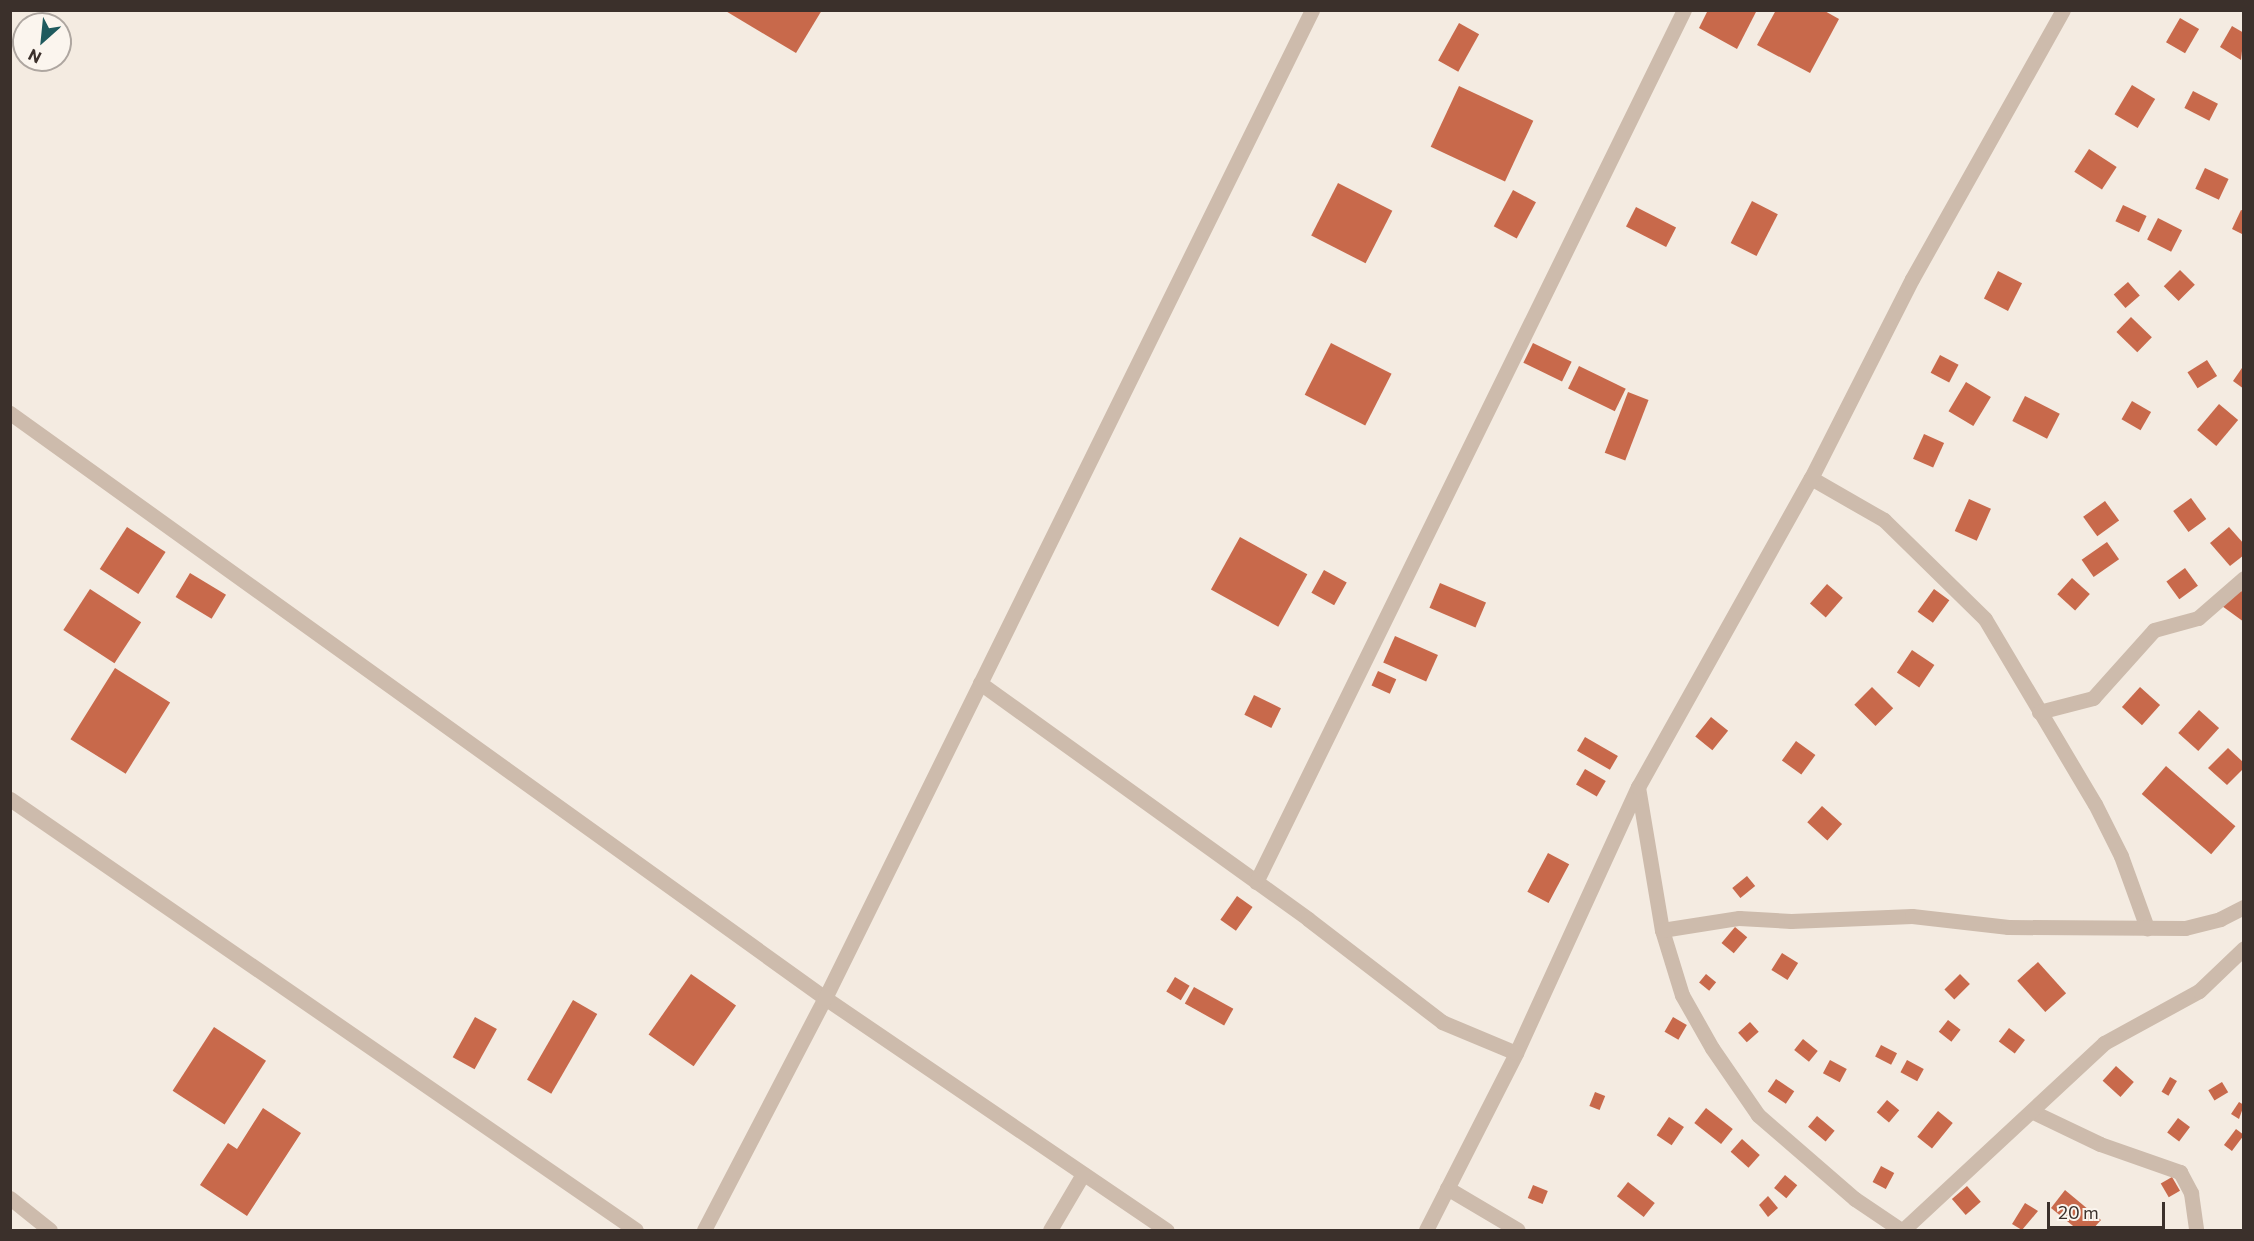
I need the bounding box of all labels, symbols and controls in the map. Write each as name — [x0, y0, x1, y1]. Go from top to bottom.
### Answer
north arrow — [12, 12, 72, 72]
text: N — [25, 46, 44, 68]
scale bar — [2050, 1190, 2168, 1228]
text: 20 m — [2058, 1201, 2099, 1223]

